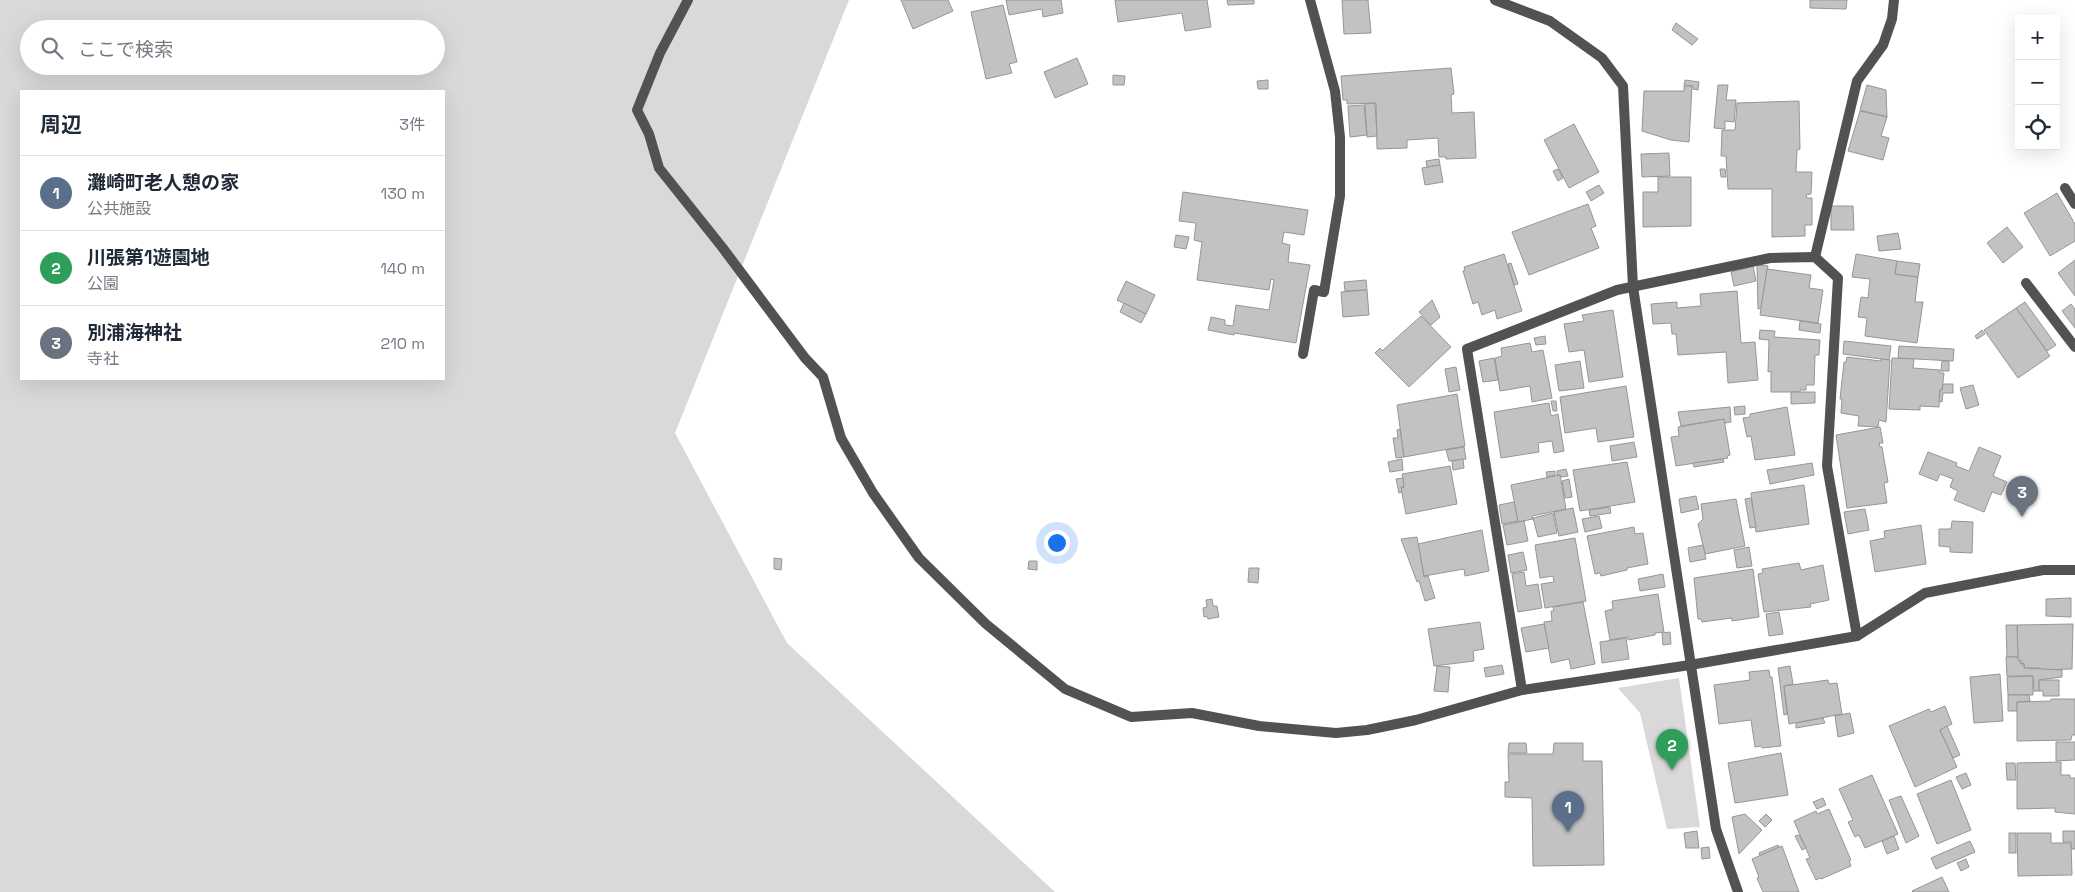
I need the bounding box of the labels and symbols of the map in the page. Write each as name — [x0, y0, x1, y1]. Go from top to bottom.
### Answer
pin: 3 — [2006, 476, 2038, 517]
your location — [1044, 530, 1070, 556]
pin: 2 — [1656, 729, 1688, 770]
pin: 1 — [1552, 791, 1584, 832]

